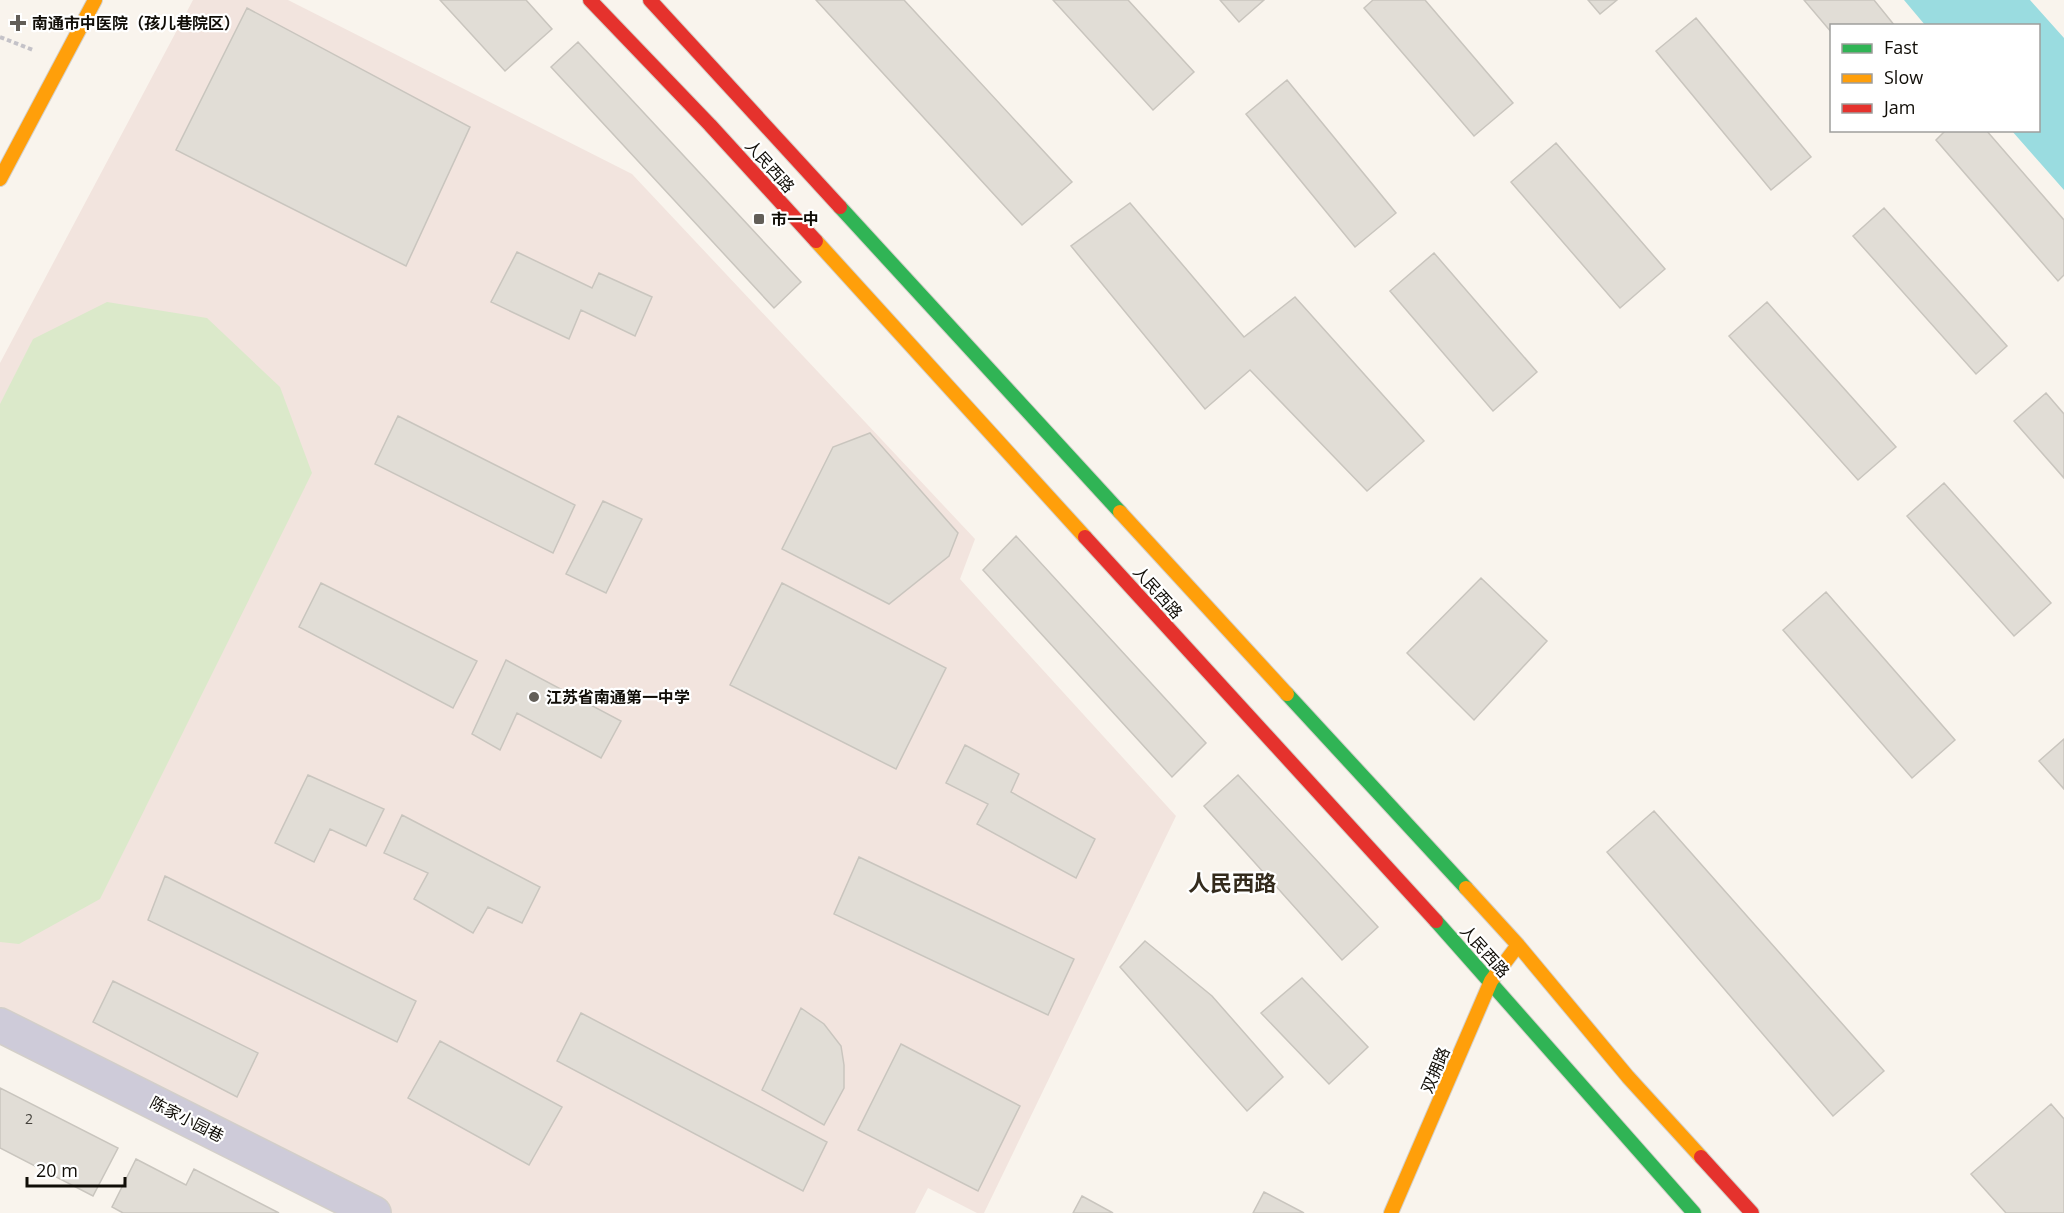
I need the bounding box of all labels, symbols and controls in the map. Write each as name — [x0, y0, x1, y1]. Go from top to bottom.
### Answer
place label: 南通市中医院（孩儿巷院区） — [32, 12, 240, 34]
marker: 南通市中医院（孩儿巷院区） — [9, 14, 27, 32]
legend — [1830, 24, 2040, 132]
text: Fast — [1884, 35, 1918, 59]
text: Slow — [1884, 65, 1923, 89]
text: Jam — [1882, 95, 1916, 119]
street label: 人民西路 — [740, 135, 800, 197]
place label: 市一中 — [771, 208, 819, 230]
marker: 市一中 — [752, 212, 766, 226]
street label: 人民西路 — [1128, 561, 1188, 623]
place label: 江苏省南通第一中学 — [546, 686, 690, 708]
marker: 江苏省南通第一中学 — [527, 690, 541, 704]
district label: 人民西路 — [1188, 867, 1276, 897]
street label: 人民西路 — [1455, 920, 1515, 982]
street label: 双拥路 — [1415, 1044, 1455, 1096]
street label: 陈家小园巷 — [146, 1091, 228, 1147]
house number: 2 — [25, 1109, 33, 1128]
scale bar — [27, 1150, 124, 1188]
text: 20 m — [36, 1158, 78, 1182]

